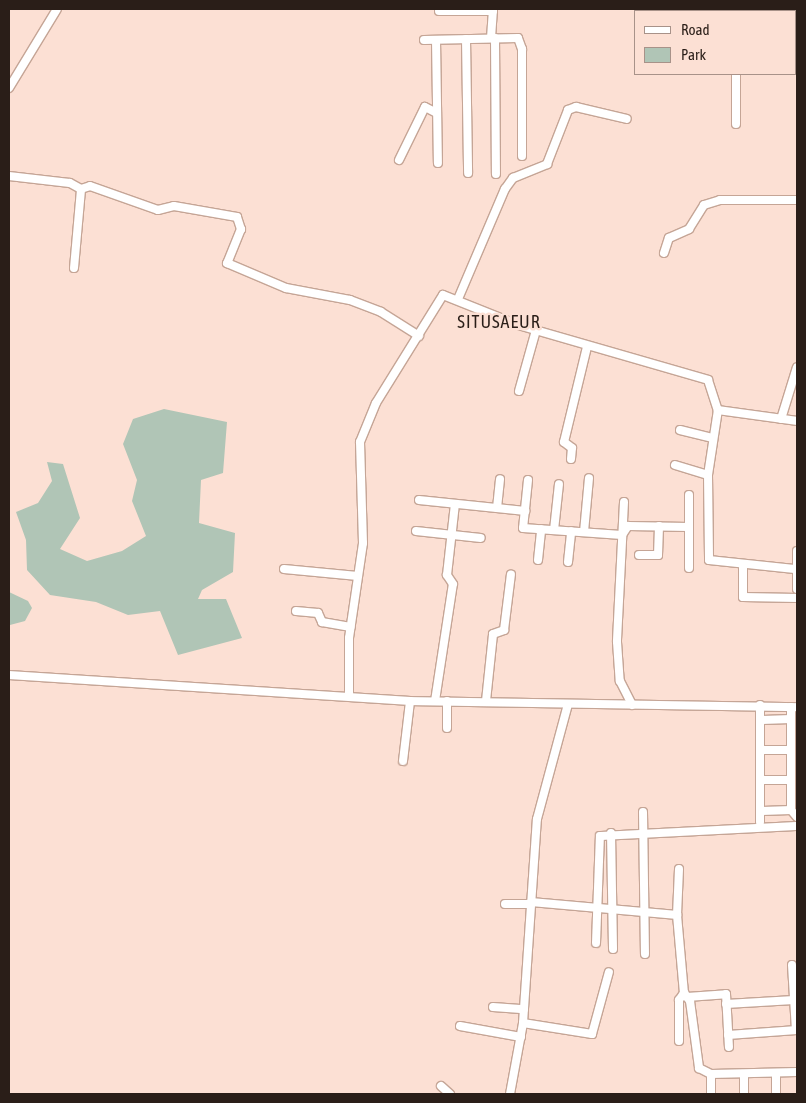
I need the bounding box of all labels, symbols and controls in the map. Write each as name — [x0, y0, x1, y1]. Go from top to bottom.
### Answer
legend — [634, 10, 796, 75]
text: Road — [681, 21, 710, 38]
text: Park — [681, 46, 706, 63]
district label: SITUSAEUR — [456, 311, 542, 333]

